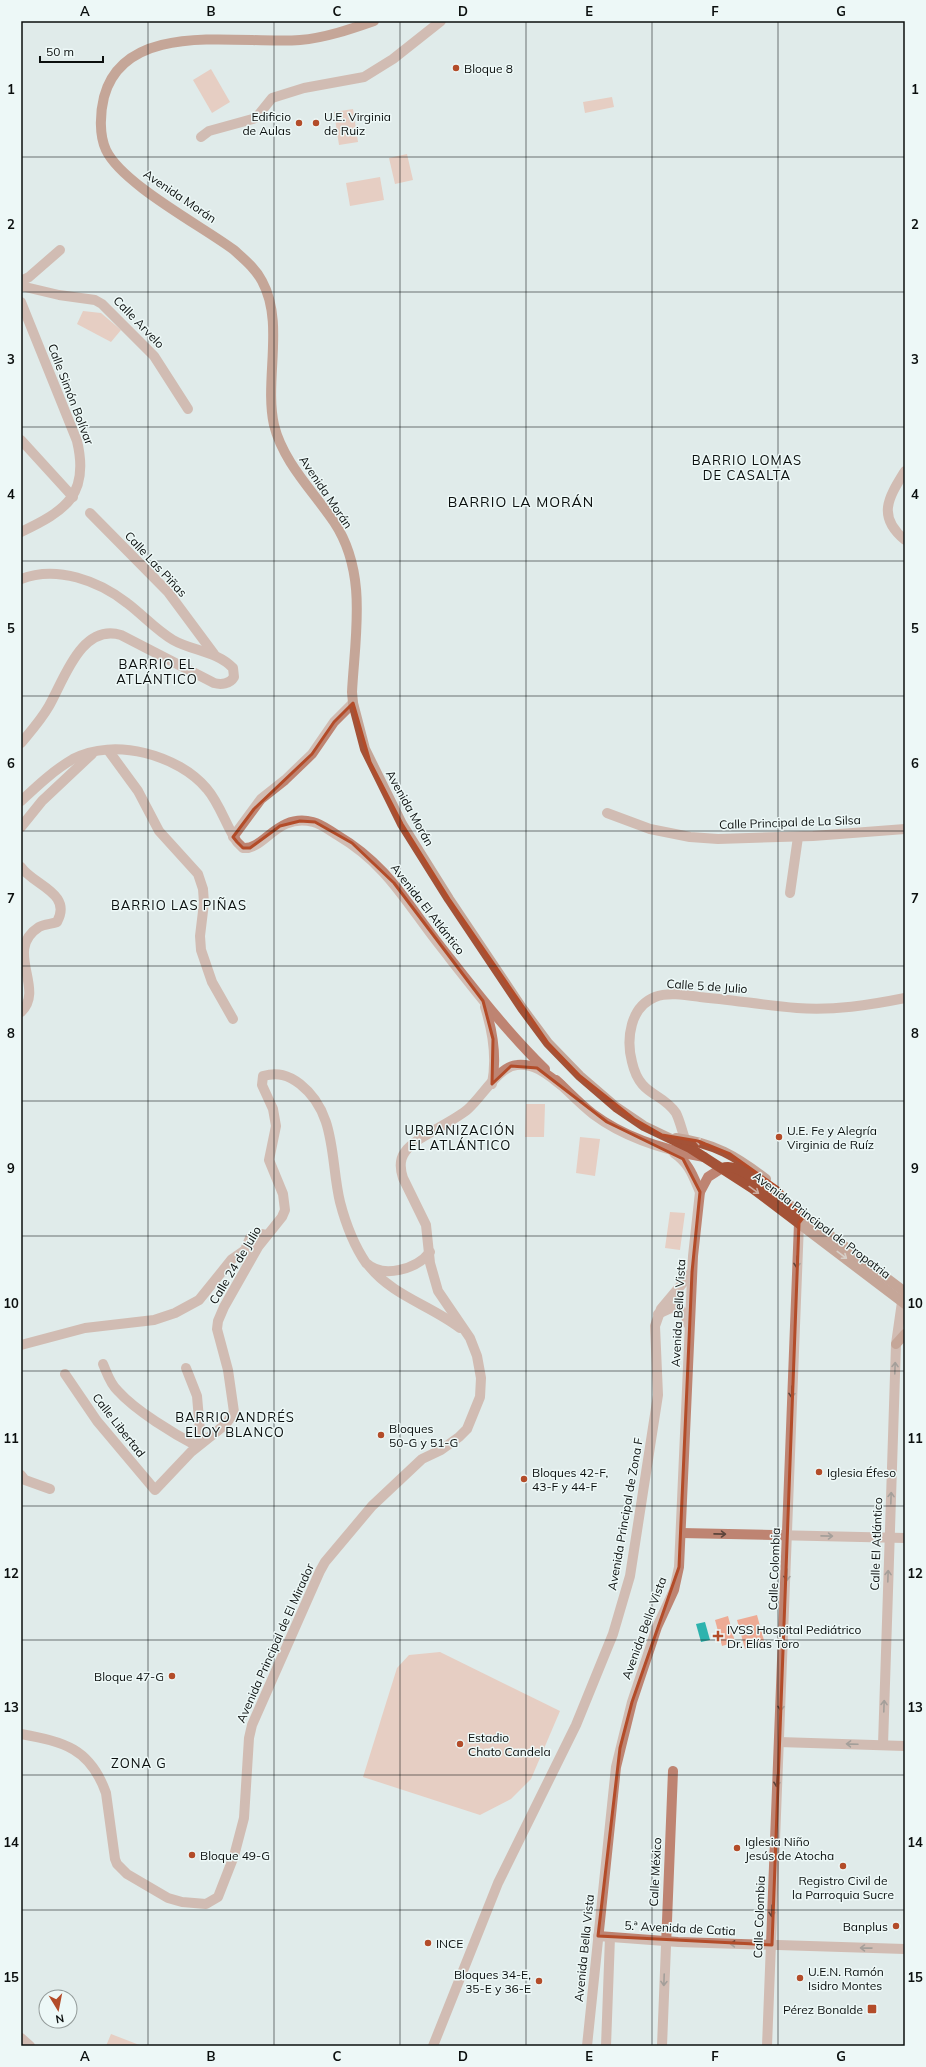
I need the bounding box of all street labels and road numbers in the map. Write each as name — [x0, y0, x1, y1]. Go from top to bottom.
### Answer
street label: Avenida Morán — [141, 166, 219, 226]
street label: Calle Arvelo — [110, 293, 168, 351]
street label: Calle Simón Bolívar — [45, 341, 97, 447]
street label: Avenida Morán — [296, 453, 356, 531]
street label: Calle Las Piñas — [122, 528, 190, 600]
street label: Avenida Morán — [383, 767, 437, 849]
street label: Calle Principal de La Silsa — [719, 812, 861, 832]
street label: Avenida El Atlántico — [388, 860, 468, 958]
street label: Calle 5 de Julio — [666, 976, 748, 996]
street label: Avenida Principal de Propatria — [750, 1168, 894, 1282]
street label: Calle 24 de Julio — [206, 1223, 264, 1307]
street label: Avenida Bella Vista — [668, 1259, 688, 1367]
street label: Calle Libertad — [89, 1390, 149, 1460]
street label: Avenida Principal de Zona F — [604, 1436, 646, 1591]
street label: Calle El Atlántico — [867, 1497, 885, 1591]
street label: Calle Colombia — [765, 1527, 783, 1611]
street label: Avenida Principal de El Mirador — [233, 1560, 317, 1725]
street label: Avenida Bella Vista — [618, 1575, 670, 1681]
street label: Calle México — [646, 1837, 664, 1907]
street label: Calle Colombia — [750, 1875, 768, 1959]
street label: Avenida Bella Vista — [571, 1894, 597, 2002]
street label: 5.ª Avenida de Catia — [624, 1918, 736, 1938]

